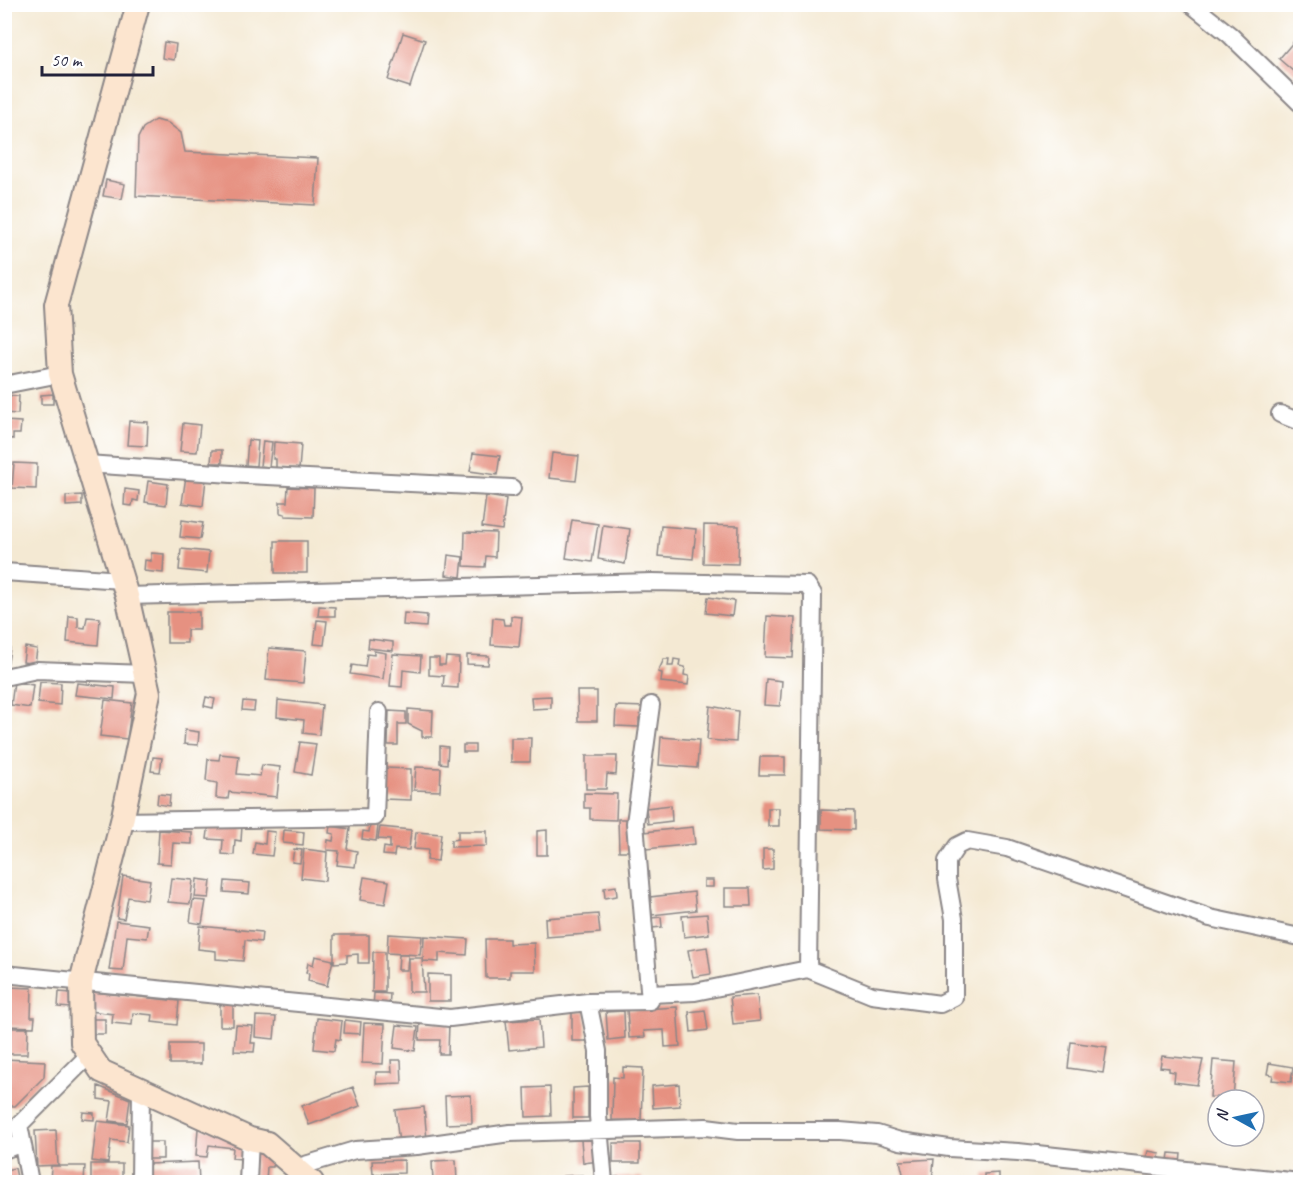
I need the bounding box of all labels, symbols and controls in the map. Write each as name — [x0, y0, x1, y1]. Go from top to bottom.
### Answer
scale bar — [42, 39, 153, 77]
text: 50 m — [51, 49, 84, 71]
north arrow — [1206, 1088, 1266, 1148]
text: N — [1212, 1107, 1233, 1122]

